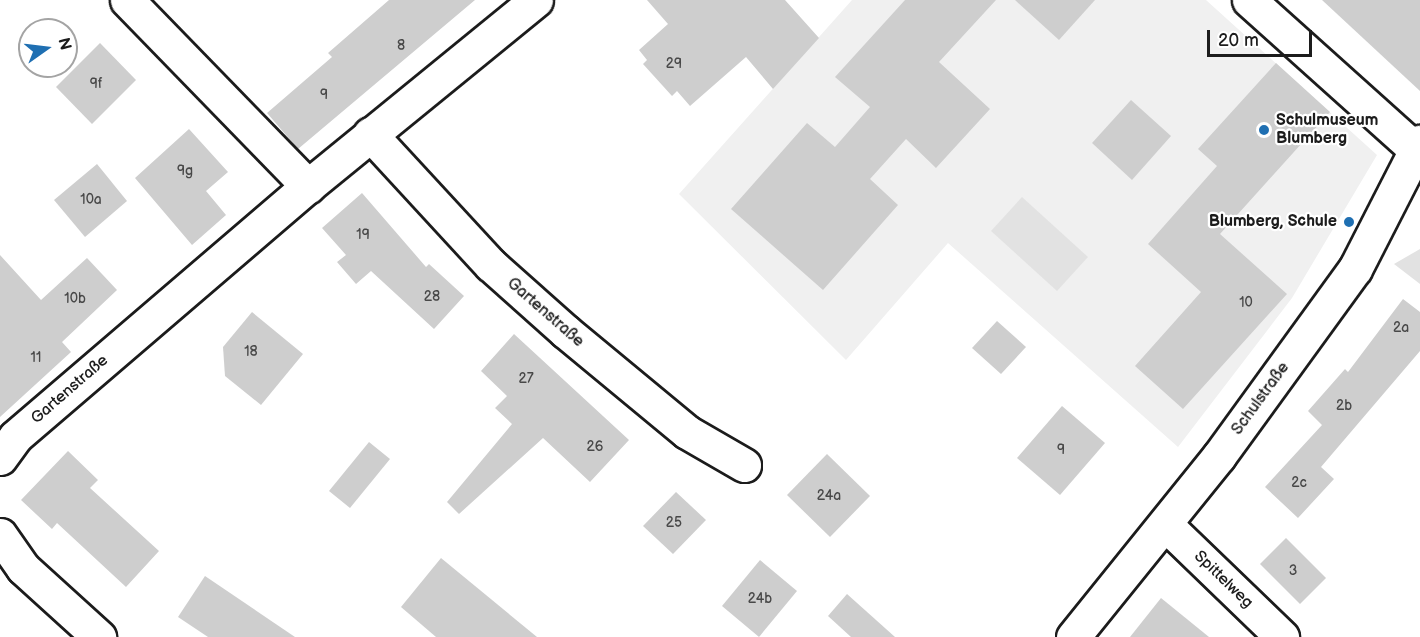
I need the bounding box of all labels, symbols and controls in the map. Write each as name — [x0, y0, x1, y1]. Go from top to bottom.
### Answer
north arrow — [18, 18, 78, 78]
scale bar — [1210, 18, 1315, 56]
text: 20 m — [1218, 30, 1259, 51]
text: N — [53, 36, 75, 52]
house number: 8 — [397, 38, 405, 54]
house number: 29 — [666, 56, 682, 72]
house number: 9f — [90, 76, 102, 92]
house number: 9 — [320, 87, 328, 103]
place label: Schulmuseum Blumberg — [1276, 111, 1378, 149]
marker: Schulmuseum Blumberg — [1257, 123, 1271, 137]
house number: 9g — [177, 163, 193, 179]
house number: 10a — [80, 192, 102, 208]
place label: Blumberg, Schule — [1209, 212, 1337, 232]
marker: Blumberg, Schule — [1342, 215, 1356, 229]
house number: 19 — [356, 227, 370, 243]
street label: Gartenstraße — [503, 274, 587, 352]
house number: 28 — [424, 289, 440, 305]
house number: 10b — [64, 291, 86, 307]
house number: 10 — [1239, 295, 1253, 311]
house number: 2a — [1393, 320, 1409, 336]
house number: 18 — [244, 344, 258, 360]
house number: 11 — [31, 350, 41, 366]
street label: Gartenstraße — [28, 351, 112, 429]
street label: Schulstraße — [1228, 359, 1294, 439]
house number: 27 — [518, 371, 534, 387]
house number: 2b — [1336, 398, 1352, 414]
house number: 26 — [587, 439, 603, 455]
house number: 9 — [1057, 442, 1065, 458]
house number: 2c — [1291, 475, 1307, 491]
house number: 24a — [817, 488, 841, 504]
house number: 25 — [666, 515, 682, 531]
street label: Spittelweg — [1190, 547, 1256, 613]
house number: 3 — [1289, 563, 1297, 579]
house number: 24b — [748, 591, 772, 607]

